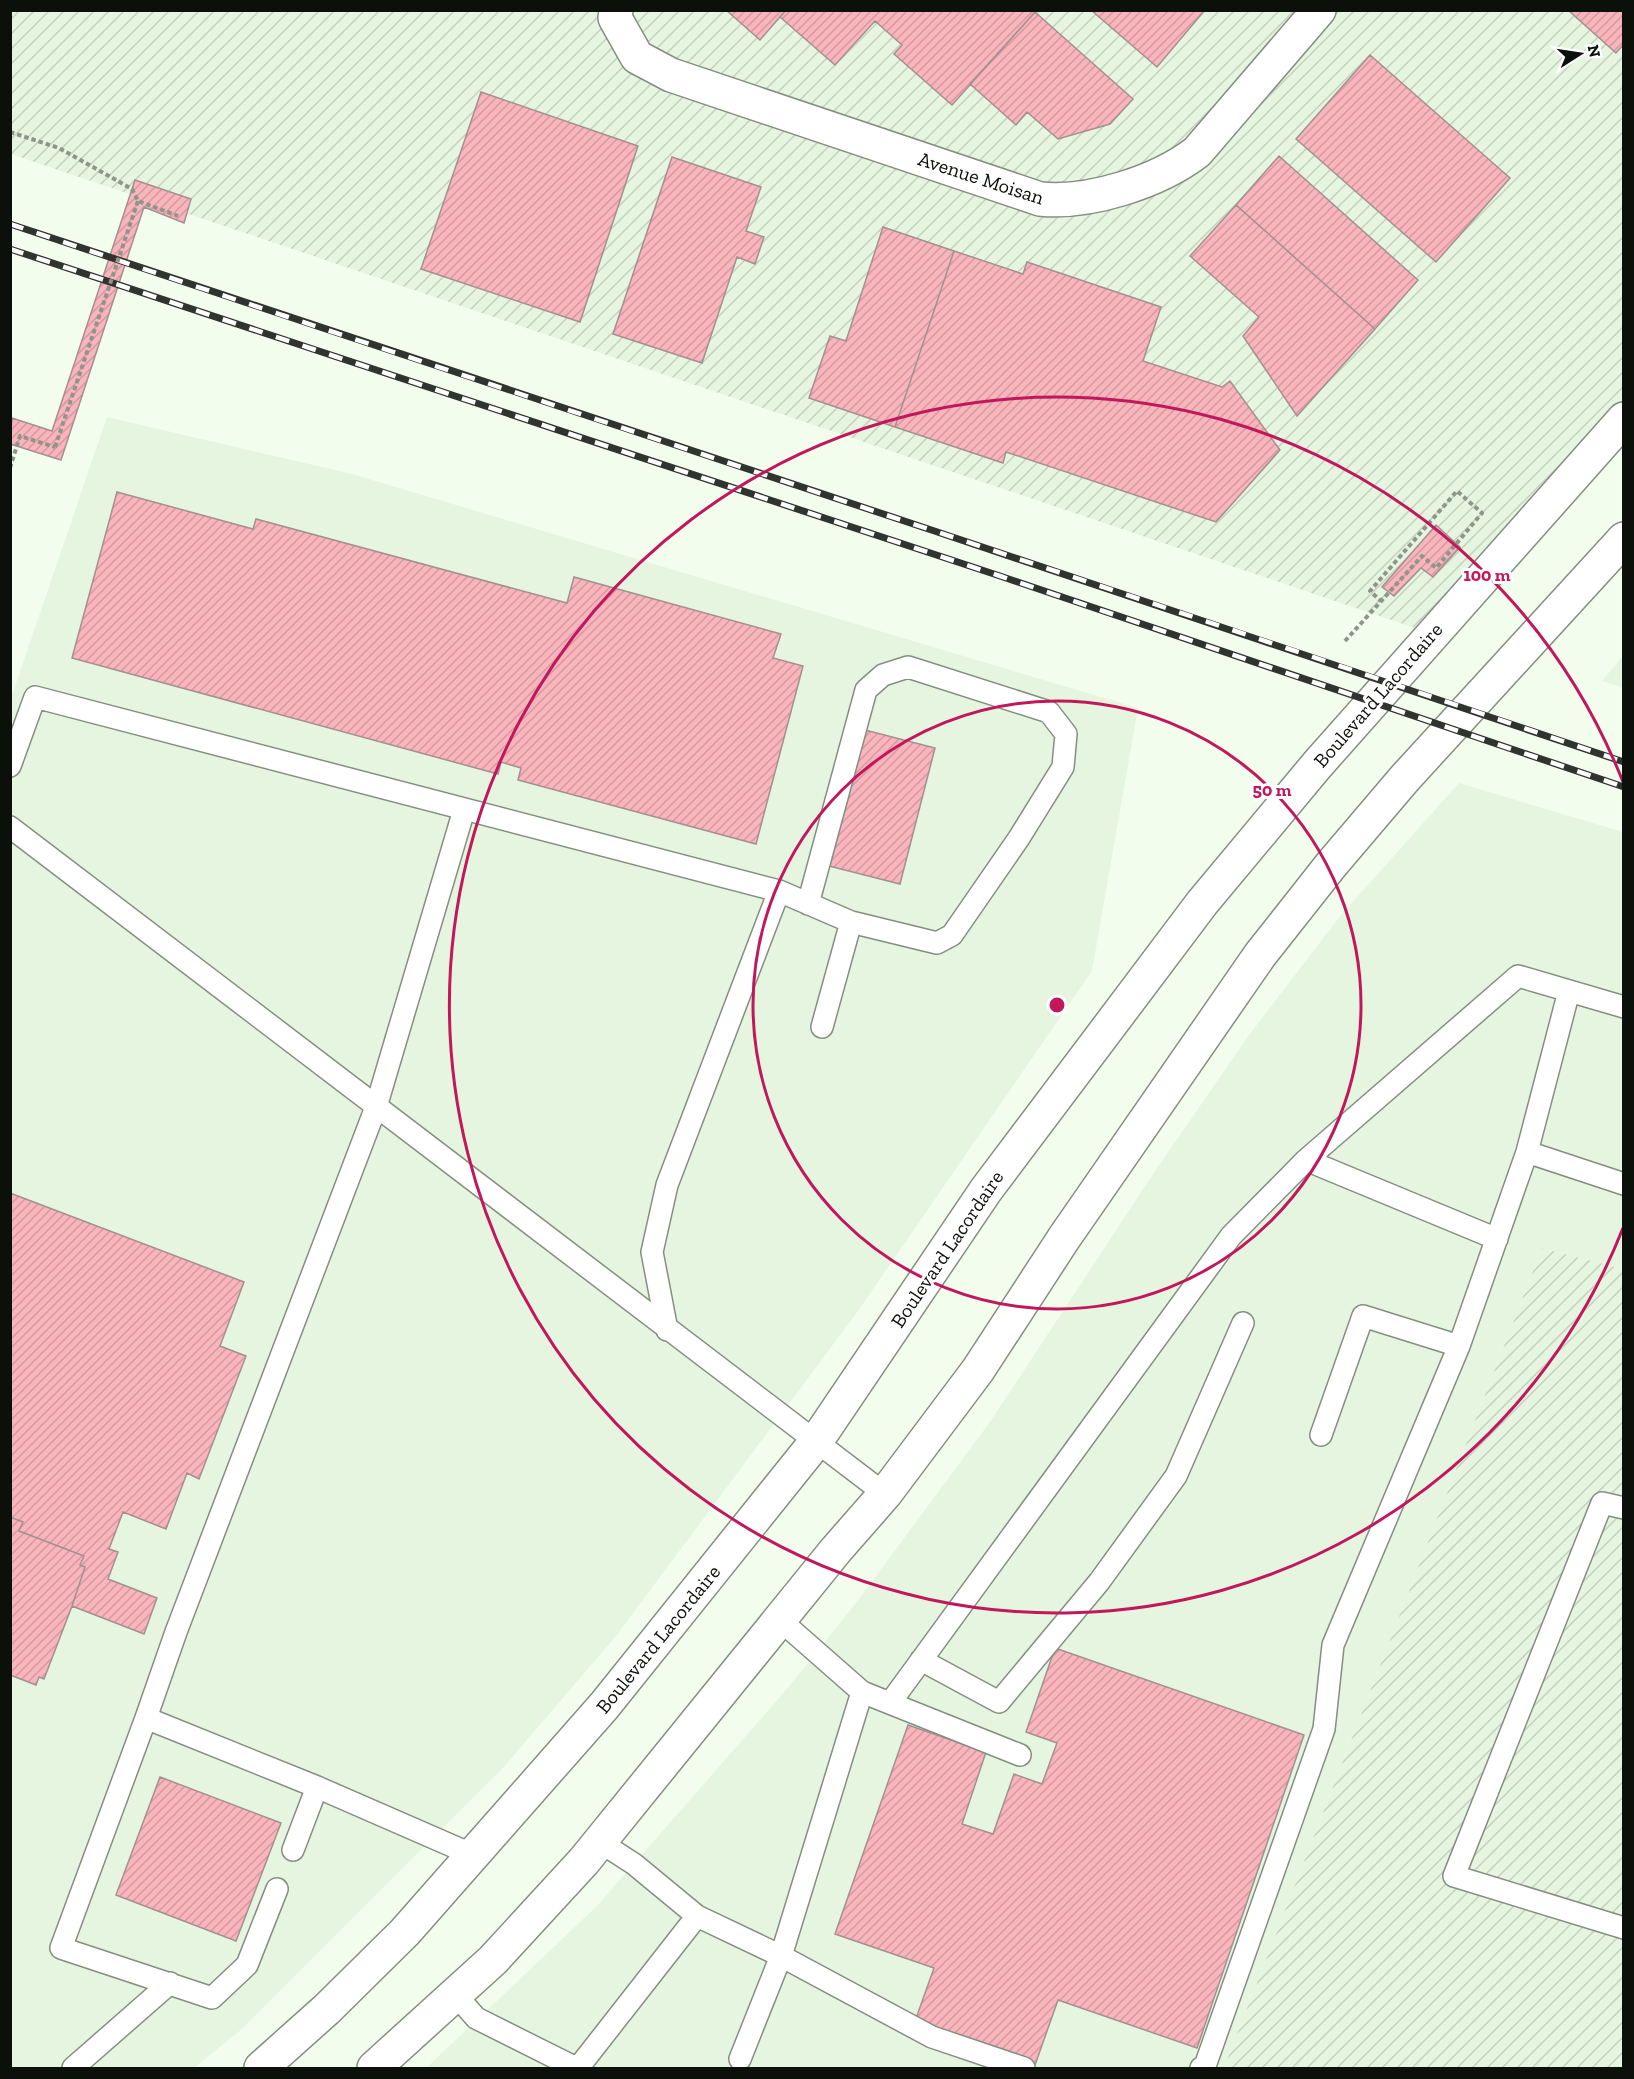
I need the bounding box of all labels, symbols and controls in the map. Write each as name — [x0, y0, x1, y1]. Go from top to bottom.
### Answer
north arrow — [1550, 24, 1610, 84]
text: N — [1584, 43, 1605, 59]
street label: Avenue Moisan — [915, 146, 1047, 210]
text: 100 m — [1463, 564, 1511, 586]
street label: Boulevard Lacordaire — [1309, 618, 1447, 772]
text: 50 m — [1253, 779, 1292, 801]
centre of rings — [1047, 995, 1067, 1015]
street label: Boulevard Lacordaire — [886, 1166, 1008, 1332]
street label: Boulevard Lacordaire — [591, 1560, 725, 1718]

